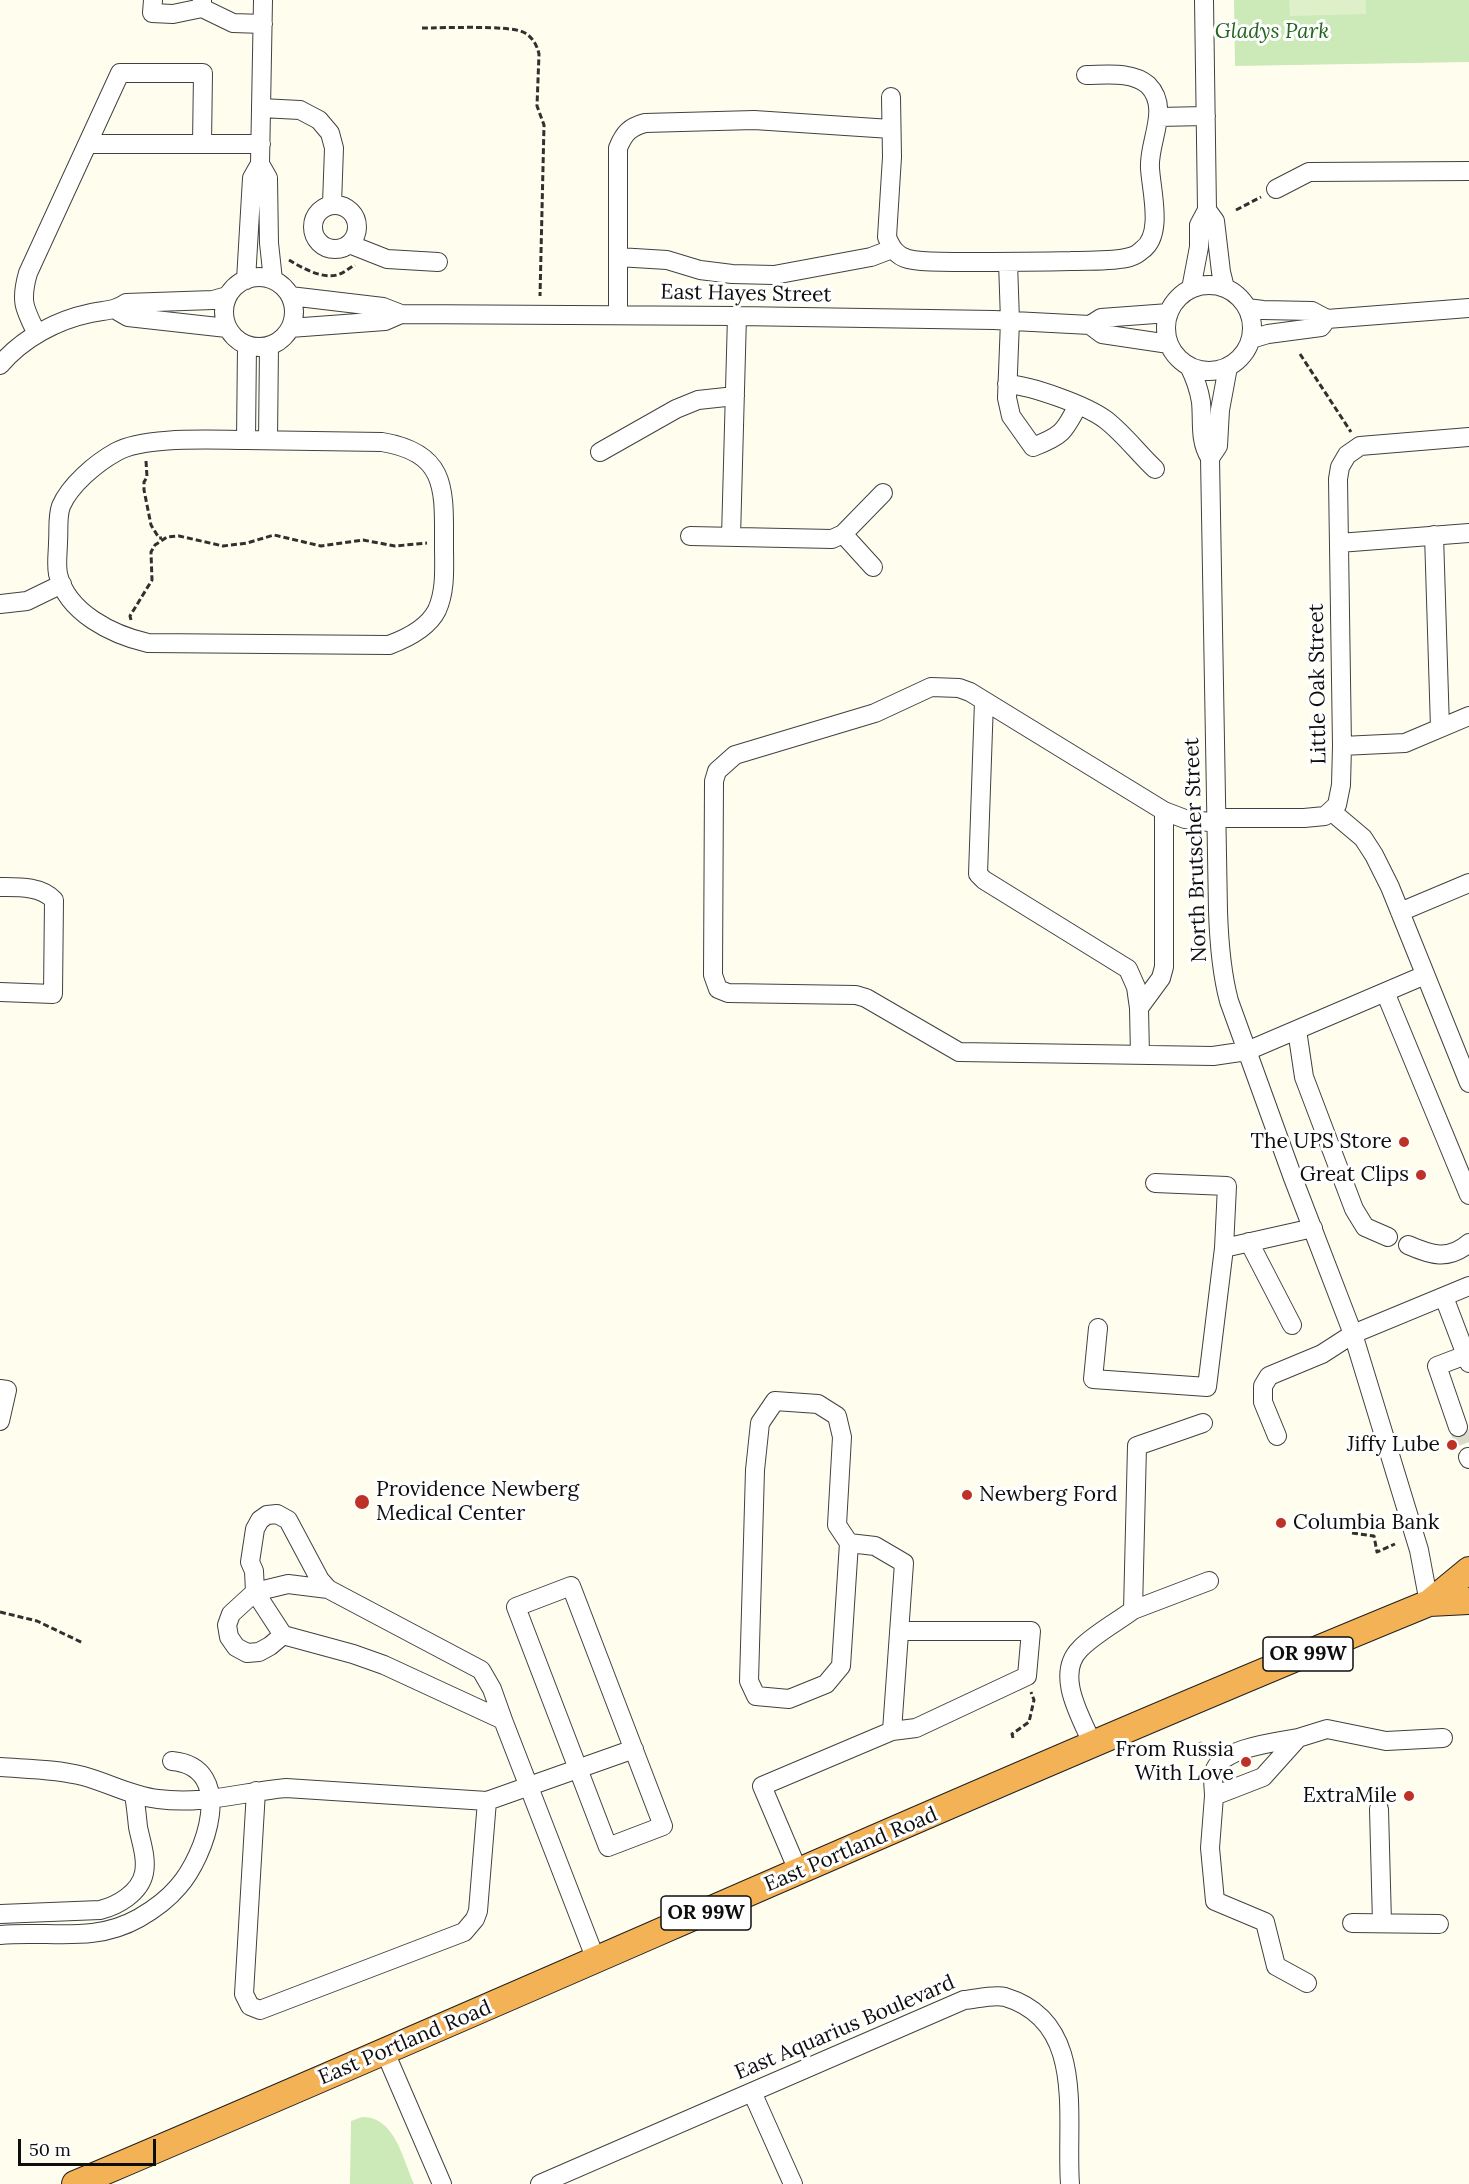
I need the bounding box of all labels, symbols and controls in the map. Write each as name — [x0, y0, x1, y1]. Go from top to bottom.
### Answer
park label: Gladys Park — [1215, 19, 1329, 45]
street label: East Hayes Street — [660, 280, 832, 308]
street label: Little Oak Street — [1304, 603, 1332, 765]
street label: North Brutscher Street — [1179, 737, 1213, 963]
place label: The UPS Store — [1251, 1129, 1392, 1155]
marker: The UPS Store — [1397, 1135, 1411, 1149]
place label: Great Clips — [1300, 1162, 1409, 1188]
marker: Great Clips — [1414, 1168, 1428, 1182]
place label: Jiffy Lube — [1347, 1432, 1440, 1458]
marker: Jiffy Lube — [1445, 1438, 1459, 1452]
place label: Providence Newberg Medical Center — [376, 1477, 579, 1527]
place label: Newberg Ford — [979, 1482, 1118, 1508]
marker: Newberg Ford — [960, 1488, 974, 1502]
marker: Providence Newberg Medical Center — [353, 1493, 371, 1511]
place label: Columbia Bank — [1293, 1510, 1439, 1536]
marker: Columbia Bank — [1274, 1516, 1288, 1530]
road number: OR 99W — [1263, 1637, 1353, 1671]
place label: From Russia With Love — [1115, 1737, 1234, 1787]
marker: From Russia With Love — [1239, 1755, 1253, 1769]
place label: ExtraMile — [1303, 1783, 1397, 1809]
marker: ExtraMile — [1402, 1789, 1416, 1803]
street label: East Portland Road — [761, 1802, 941, 1898]
road number: OR 99W — [661, 1896, 751, 1930]
street label: East Aquarius Boulevard — [731, 1970, 959, 2086]
street label: East Portland Road — [315, 1995, 495, 2091]
scale bar — [21, 2127, 159, 2165]
text: 50 m — [29, 2138, 71, 2161]

